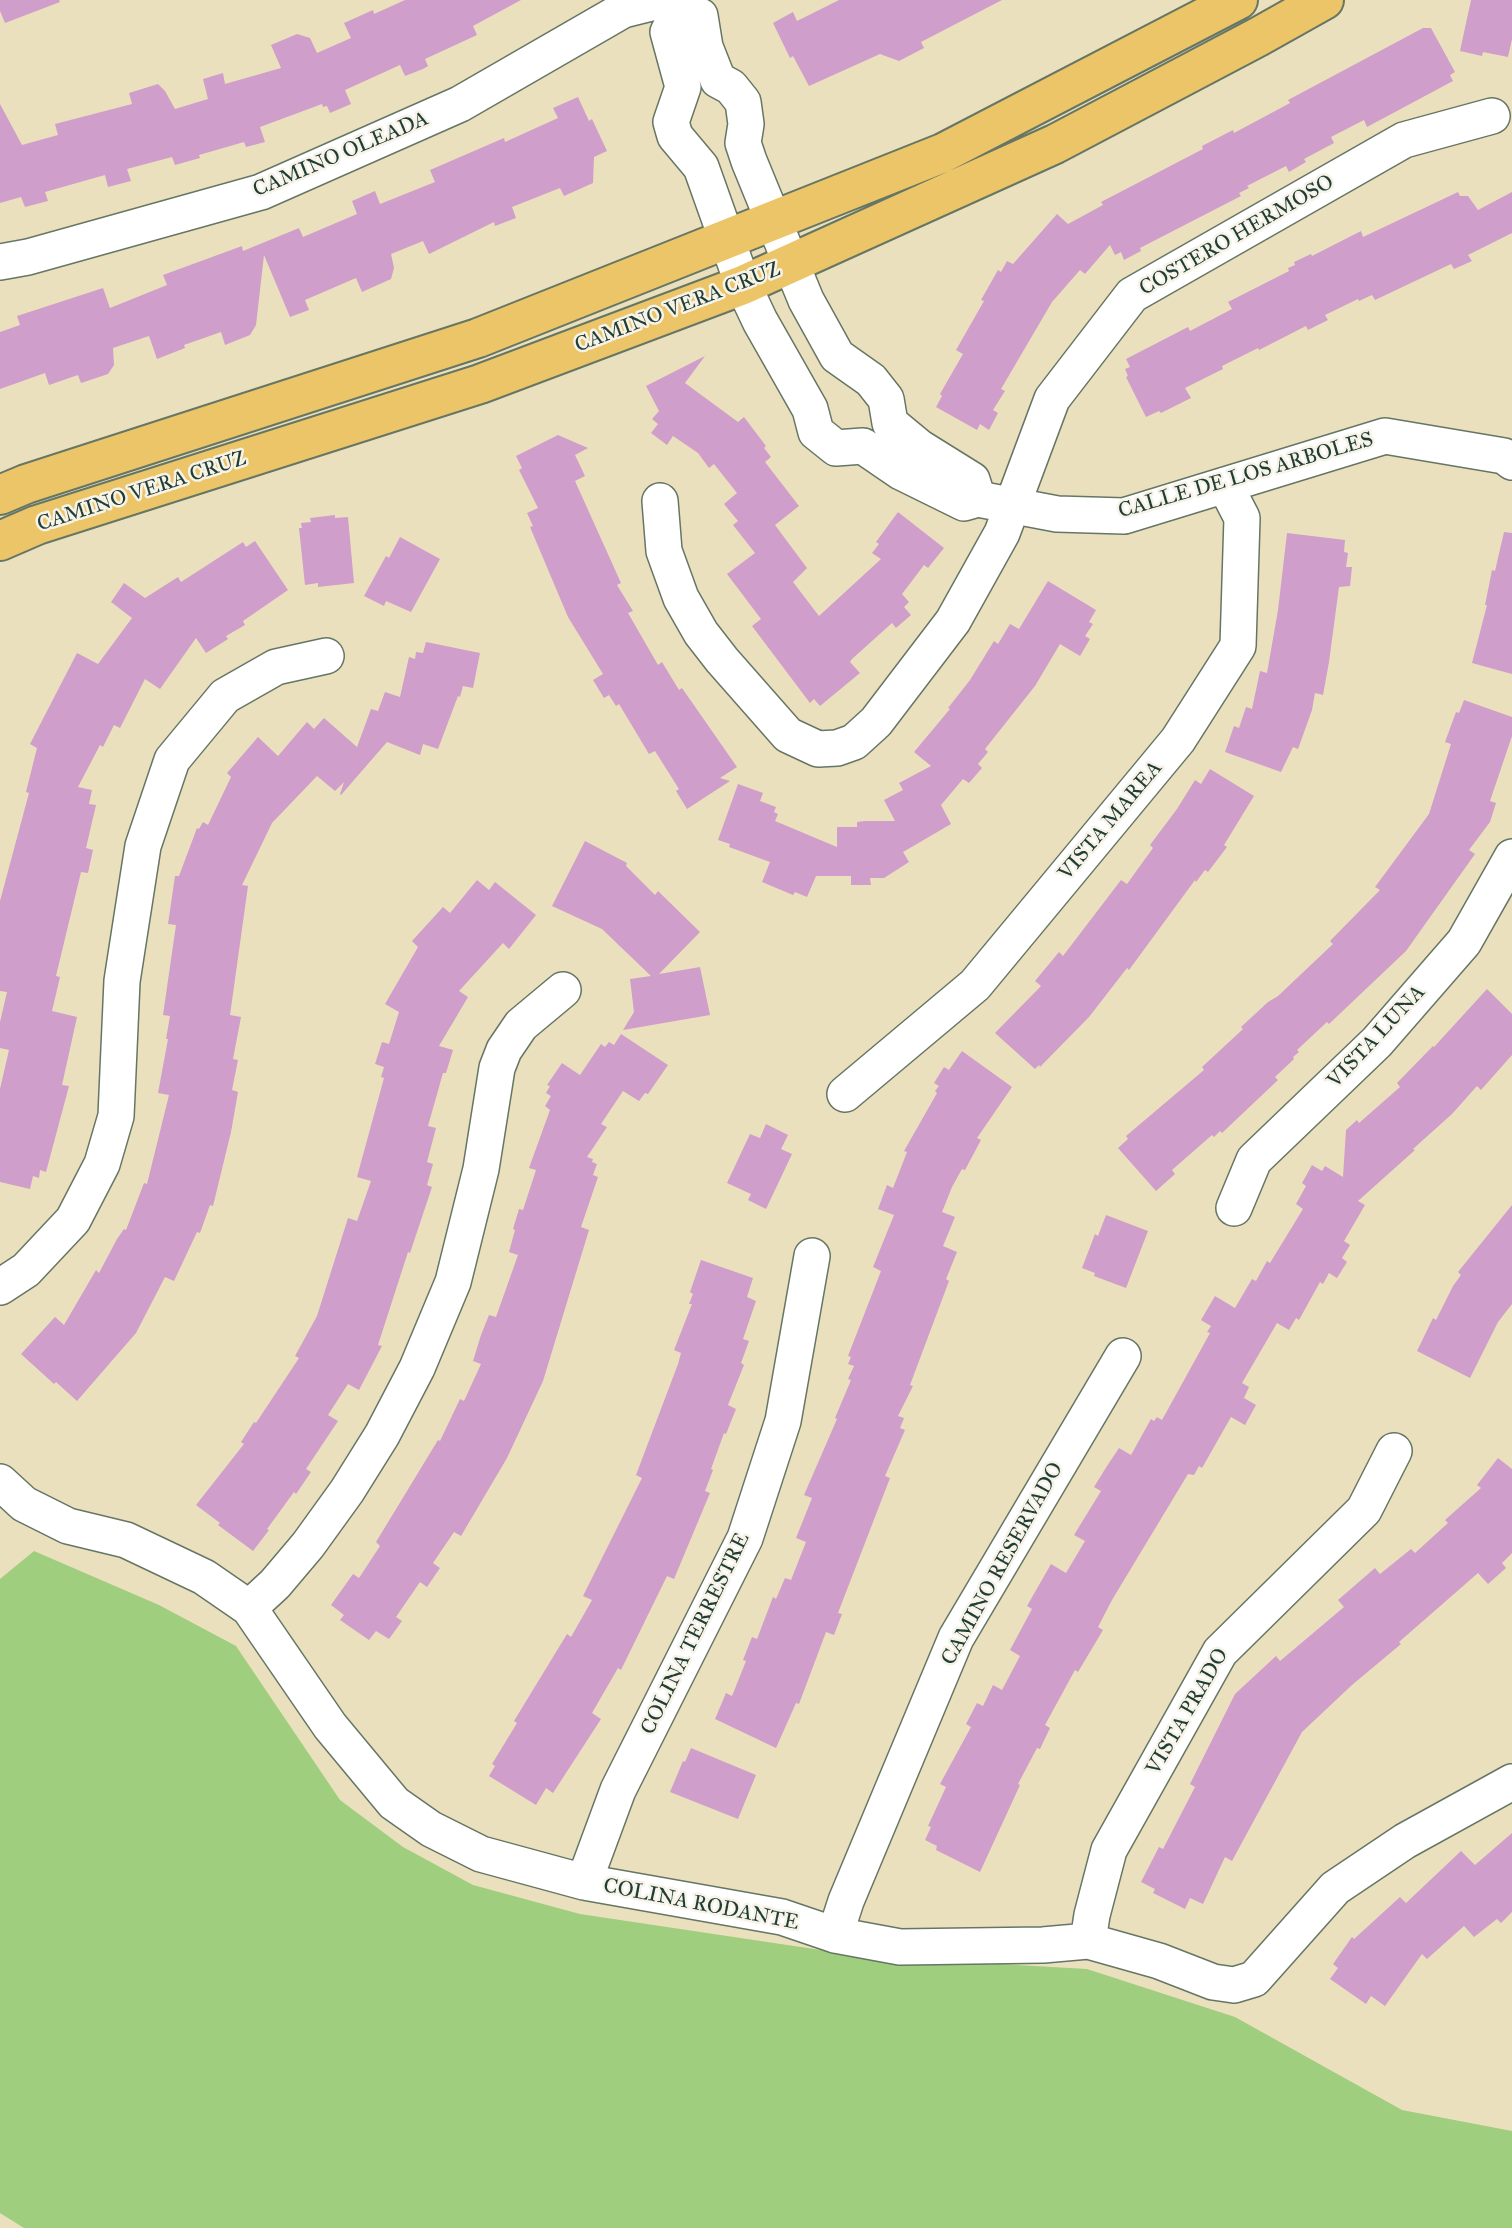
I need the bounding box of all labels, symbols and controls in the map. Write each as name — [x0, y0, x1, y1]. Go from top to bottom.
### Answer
street label: CAMINO OLEADA — [250, 107, 432, 203]
street label: COSTERO HERMOSO — [1135, 170, 1339, 302]
street label: CAMINO VERA CRUZ — [572, 257, 784, 359]
street label: CALLE DE LOS ARBOLES — [1116, 427, 1376, 525]
street label: CAMINO VERA CRUZ — [34, 446, 250, 538]
street label: VISTA MAREA — [1054, 756, 1168, 886]
street label: VISTA LUNA — [1323, 980, 1431, 1094]
street label: CAMINO RESERVADO — [937, 1458, 1069, 1670]
street label: COLINA TERRESTRE — [636, 1529, 756, 1739]
street label: VISTA PRADO — [1142, 1644, 1234, 1780]
street label: COLINA RODANTE — [601, 1874, 801, 1936]

